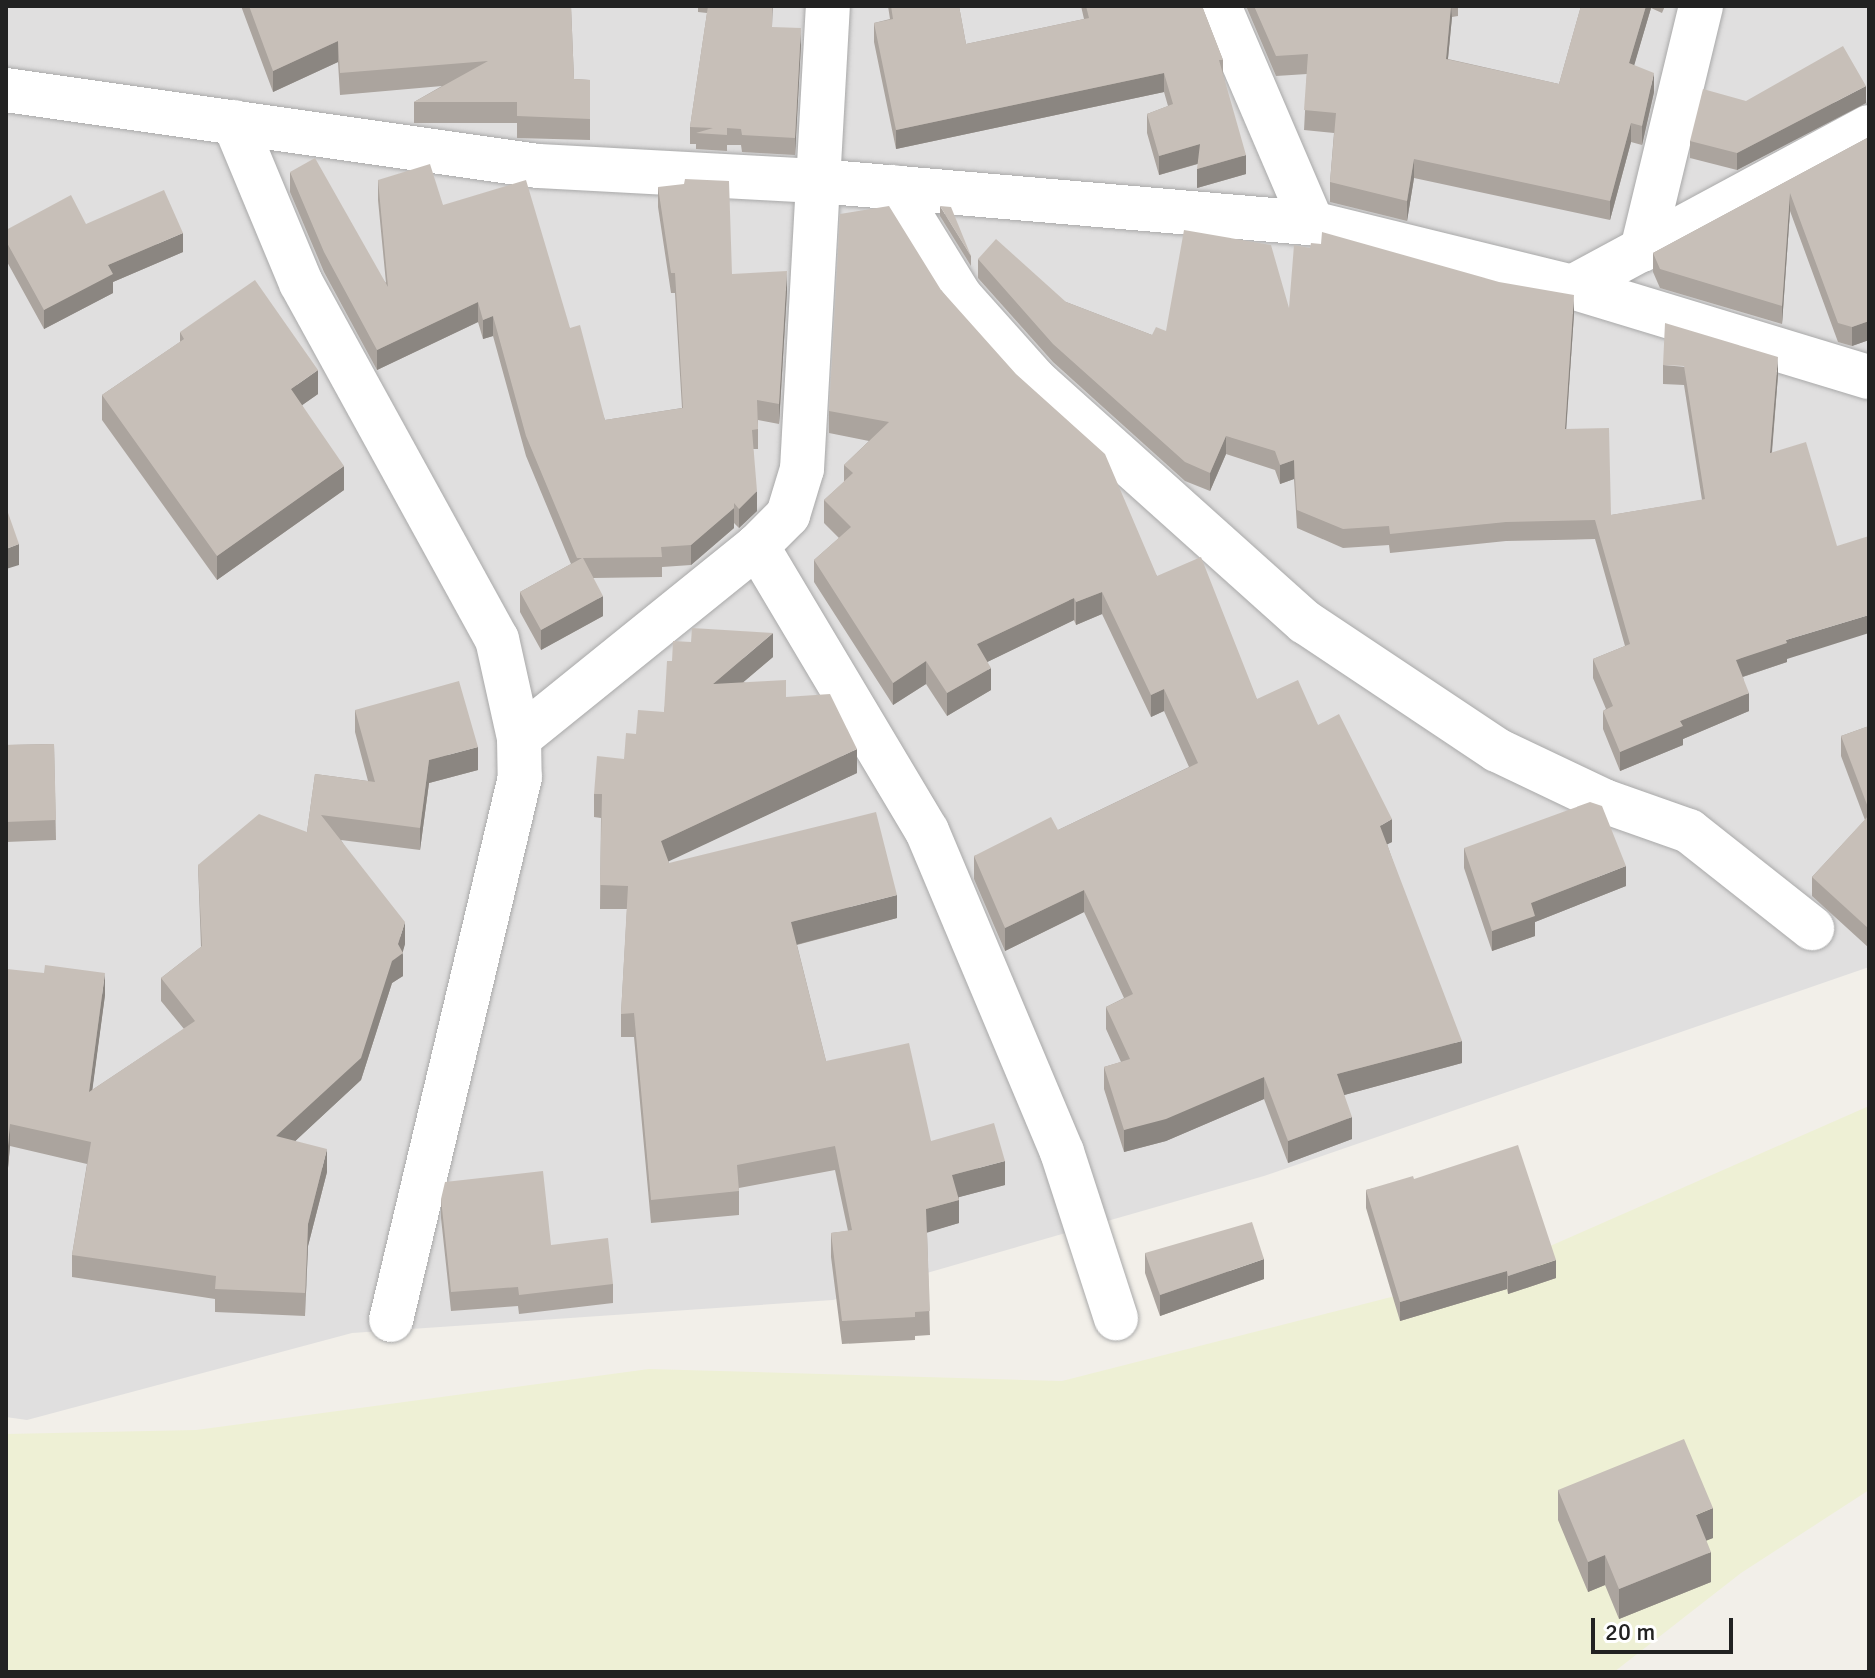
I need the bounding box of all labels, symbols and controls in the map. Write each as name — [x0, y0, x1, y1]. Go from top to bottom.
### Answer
scale bar — [1595, 1602, 1737, 1652]
text: 20 m — [1605, 1617, 1655, 1647]

